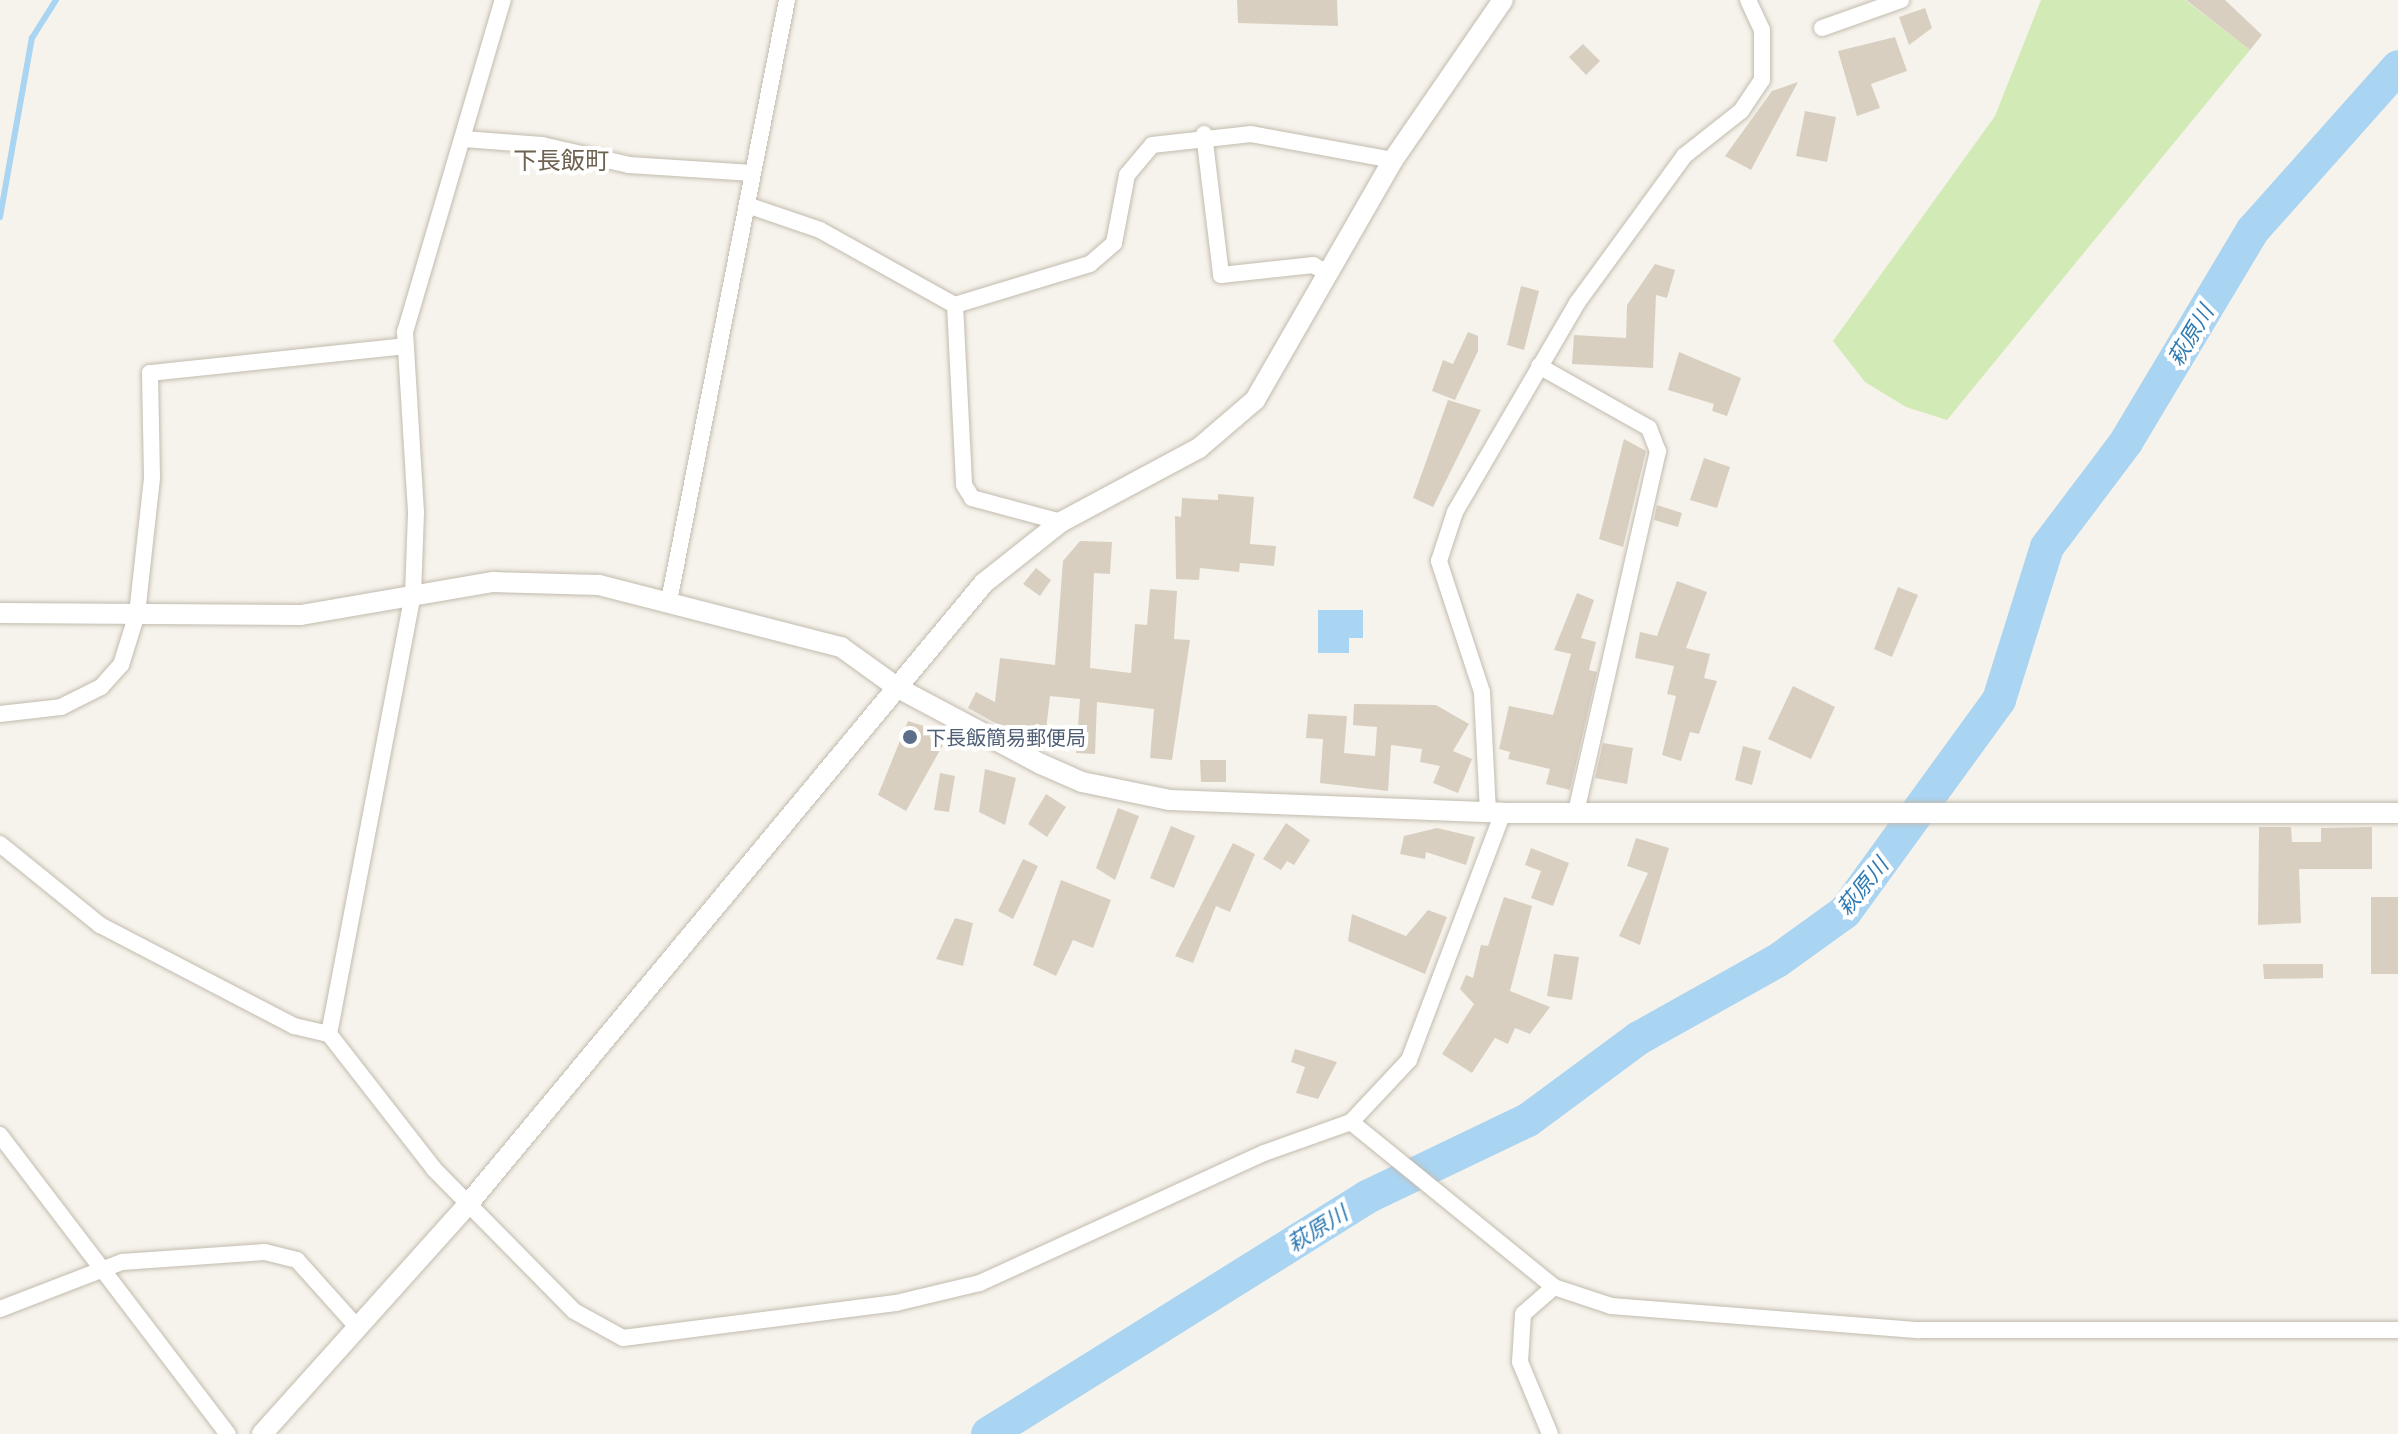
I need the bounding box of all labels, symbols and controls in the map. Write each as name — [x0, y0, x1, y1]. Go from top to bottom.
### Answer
district label: 下長飯町 — [513, 147, 609, 175]
water label: 萩原川 — [2162, 300, 2218, 370]
place label: 下長飯簡易郵便局 — [926, 725, 1086, 749]
marker: 下長飯簡易郵便局 — [901, 728, 919, 746]
water label: 萩原川 — [1831, 852, 1893, 920]
water label: 萩原川 — [1282, 1199, 1352, 1257]

